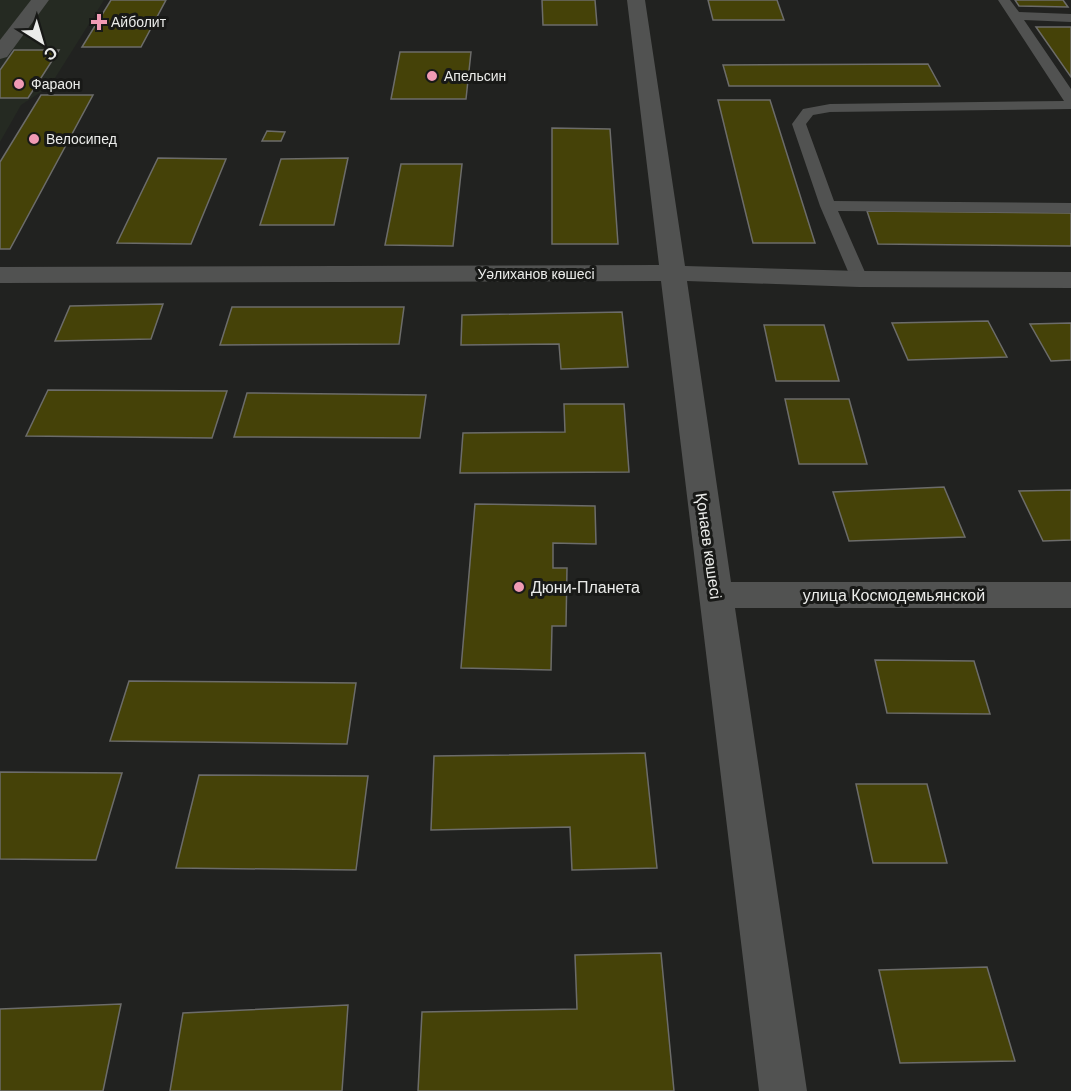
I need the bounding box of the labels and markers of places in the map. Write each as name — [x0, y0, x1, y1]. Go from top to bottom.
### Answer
place label: Айболит — [111, 14, 167, 30]
marker: Айболит — [92, 15, 106, 29]
place label: Апельсин — [444, 68, 506, 84]
marker: Апельсин — [425, 69, 439, 83]
place label: Фараон — [31, 76, 81, 92]
marker: Фараон — [12, 77, 26, 91]
place label: Велосипед — [46, 131, 117, 147]
marker: Велосипед — [27, 132, 41, 146]
place label: Дюни-Планета — [531, 579, 640, 596]
marker: Дюни-Планета — [512, 580, 526, 594]

